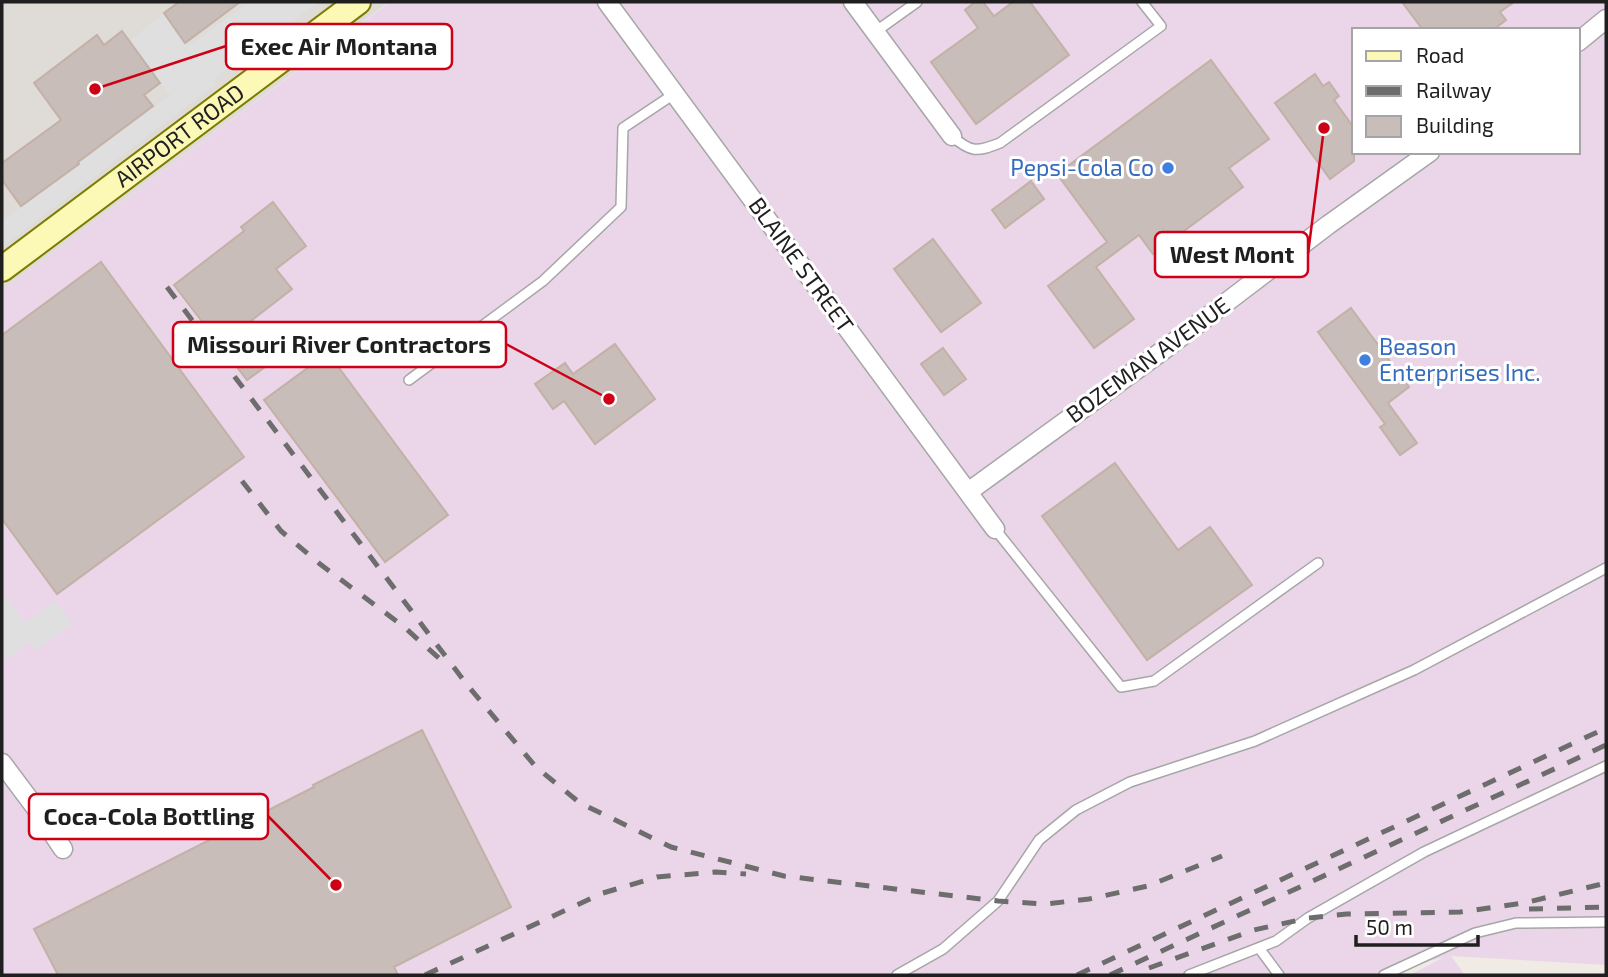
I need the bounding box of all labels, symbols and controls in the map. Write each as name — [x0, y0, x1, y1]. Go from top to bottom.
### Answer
callout: Exec Air Montana — [226, 24, 452, 69]
legend — [1352, 28, 1580, 154]
text: Exec Air Montana — [241, 31, 437, 60]
text: Road — [1416, 42, 1464, 67]
street label: AIRPORT ROAD — [109, 77, 249, 193]
text: Railway — [1416, 77, 1492, 102]
text: Building — [1416, 112, 1494, 137]
place label: Pepsi-Cola Co — [1010, 153, 1154, 181]
marker: Pepsi-Cola Co — [1160, 160, 1176, 176]
street label: BLAINE STREET — [743, 191, 860, 337]
callout: West Mont — [1155, 232, 1308, 277]
text: West Mont — [1170, 239, 1295, 268]
street label: BOZEMAN AVENUE — [1060, 290, 1235, 428]
callout: Missouri River Contractors — [173, 322, 506, 367]
text: Missouri River Contractors — [187, 329, 491, 358]
place label: Beason Enterprises Inc. — [1379, 332, 1541, 386]
marker: Beason Enterprises Inc. — [1357, 352, 1373, 368]
callout: Coca-Cola Bottling — [29, 794, 268, 839]
text: Coca-Cola Bottling — [43, 801, 255, 830]
scale bar — [1356, 904, 1478, 948]
text: 50 m — [1366, 914, 1413, 939]

